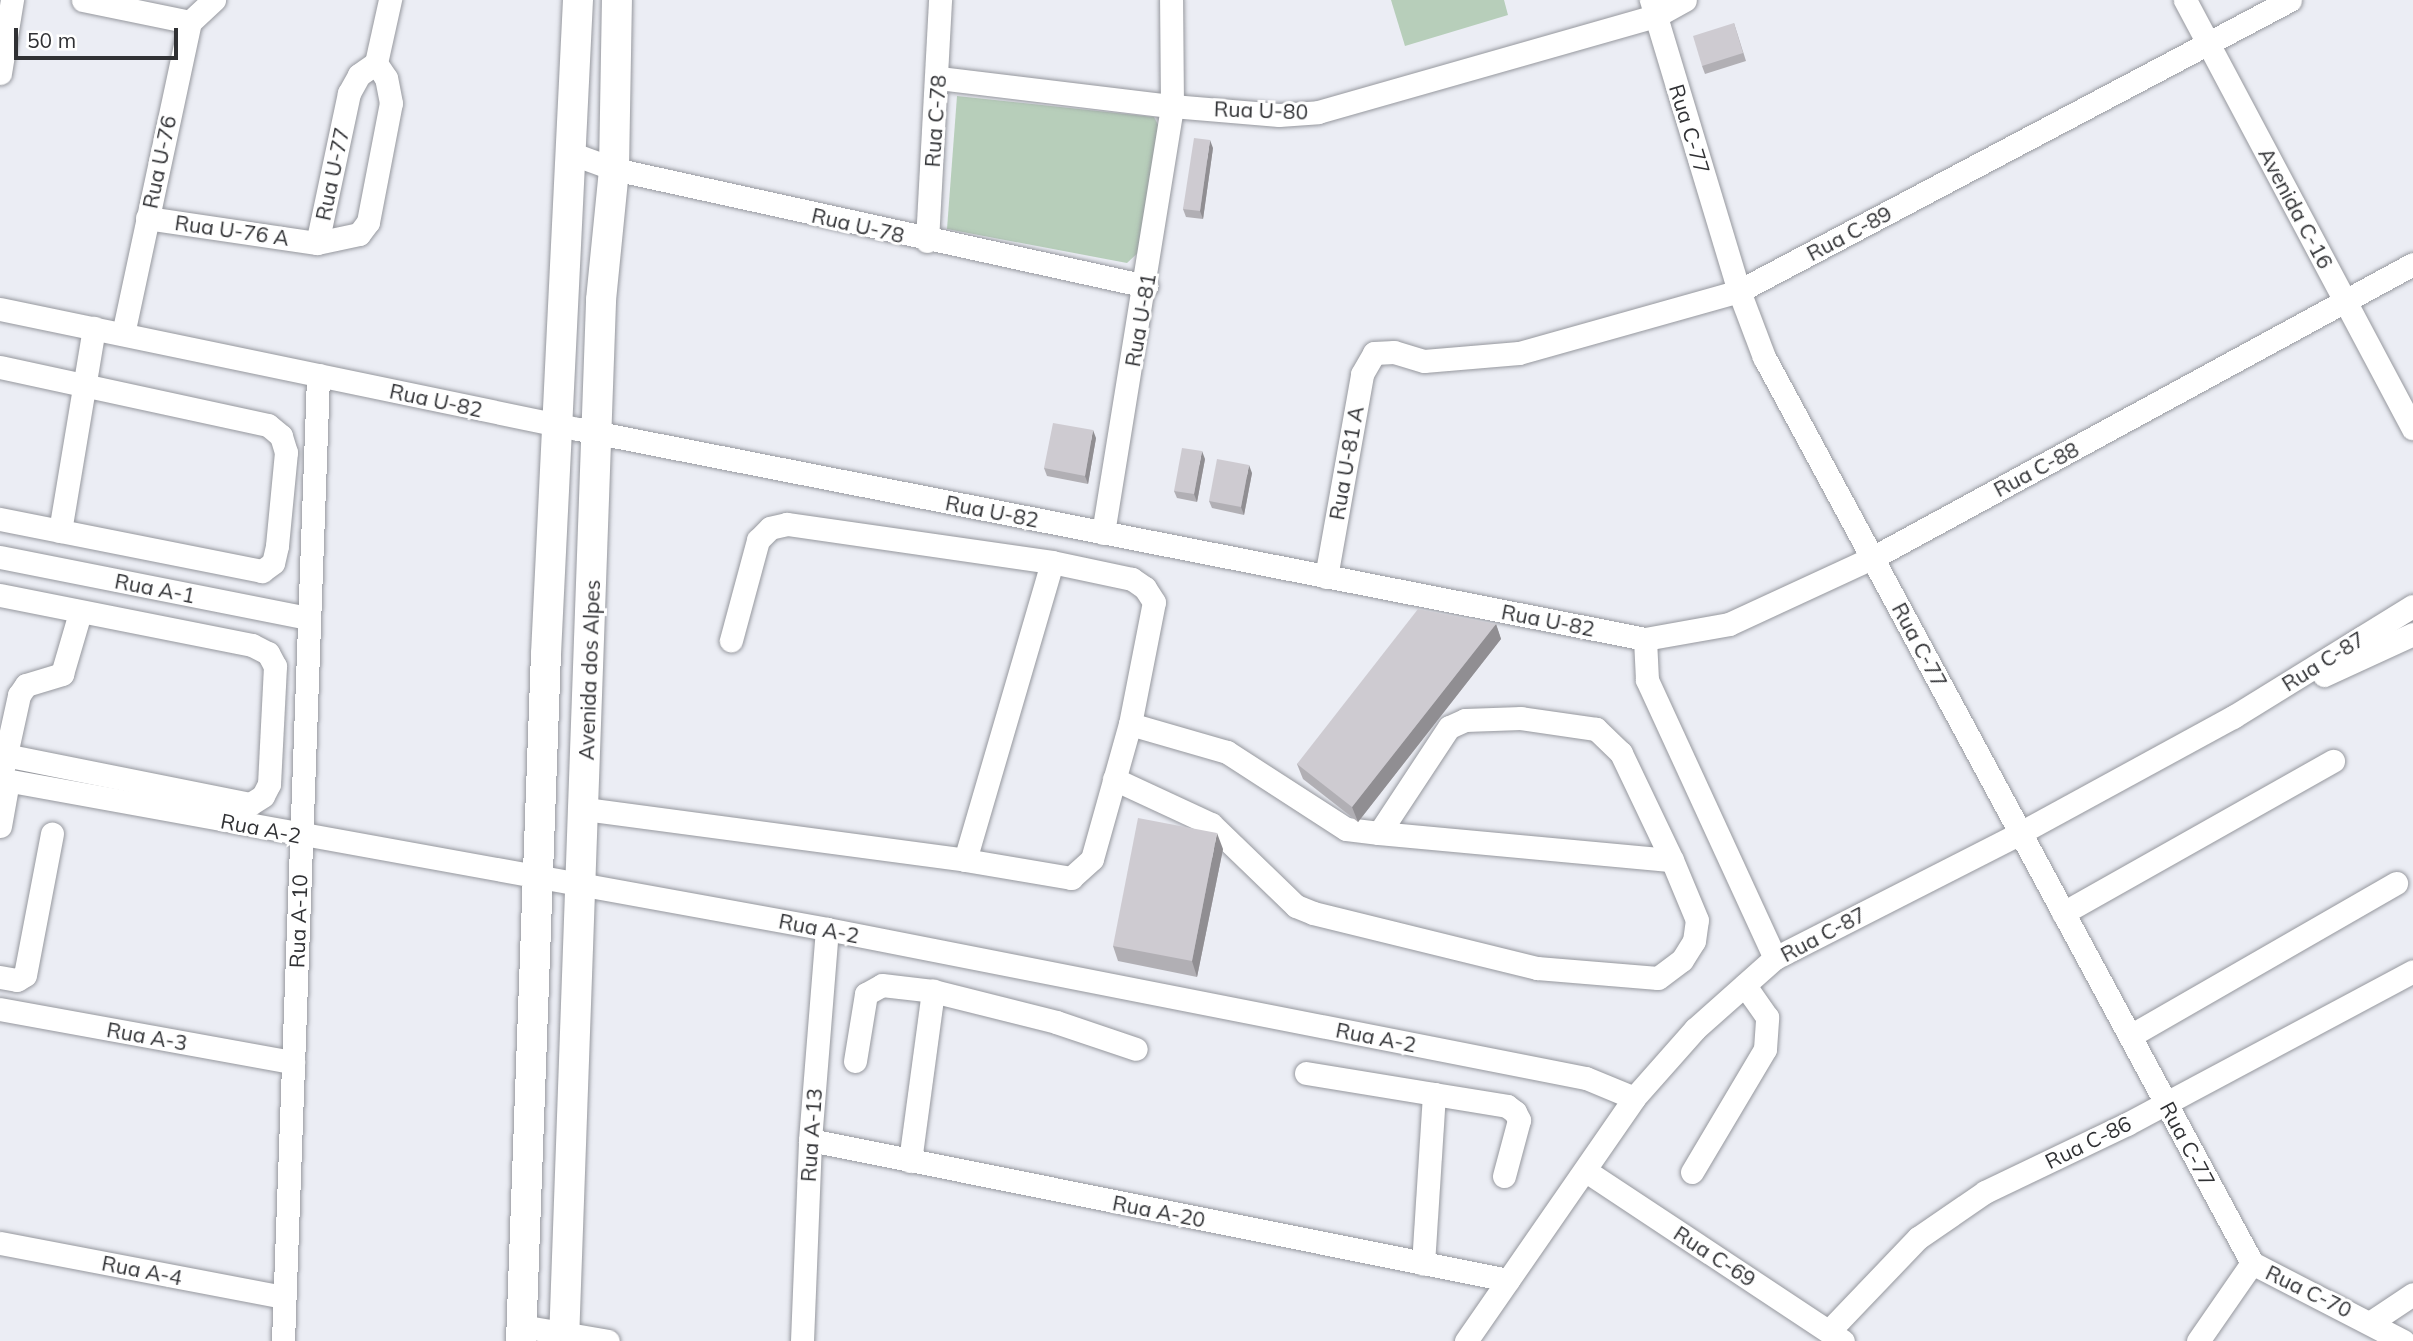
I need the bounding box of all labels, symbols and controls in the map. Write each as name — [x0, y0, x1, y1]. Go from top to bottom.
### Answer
scale bar — [18, 14, 182, 58]
text: 50 m — [27, 27, 76, 53]
street label: Rua C-78 — [919, 74, 951, 168]
street label: Rua C-77 — [1664, 81, 1716, 177]
street label: Rua U-80 — [1213, 96, 1309, 124]
street label: Rua U-76 — [137, 113, 181, 211]
street label: Rua U-77 — [310, 125, 354, 223]
street label: Avenida C-16 — [2254, 143, 2338, 273]
street label: Rua C-89 — [1802, 200, 1896, 266]
street label: Rua U-78 — [809, 202, 907, 248]
street label: Rua U-76 A — [173, 210, 291, 250]
street label: Rua U-81 — [1119, 271, 1161, 369]
street label: Rua U-82 — [387, 378, 485, 422]
street label: Rua U-81 A — [1324, 404, 1368, 522]
street label: Rua C-88 — [1989, 436, 2083, 502]
street label: Rua U-82 — [943, 490, 1041, 532]
street label: Rua A-1 — [113, 568, 197, 608]
street label: Avenida dos Alpes — [573, 579, 605, 761]
street label: Rua C-77 — [1887, 598, 1953, 692]
street label: Rua U-82 — [1499, 599, 1597, 641]
street label: Rua C-87 — [2277, 626, 2369, 696]
street label: Rua A-2 — [219, 808, 303, 848]
street label: Rua A-10 — [284, 874, 312, 968]
street label: Rua C-87 — [1776, 901, 1870, 967]
street label: Rua A-2 — [777, 908, 861, 948]
street label: Rua A-3 — [105, 1017, 189, 1055]
street label: Rua A-2 — [1334, 1017, 1418, 1057]
street label: Rua A-13 — [795, 1087, 827, 1183]
street label: Rua C-77 — [2155, 1097, 2221, 1191]
street label: Rua C-86 — [2041, 1110, 2135, 1174]
street label: Rua A-20 — [1110, 1190, 1208, 1232]
street label: Rua C-69 — [1669, 1220, 1761, 1292]
street label: Rua A-4 — [100, 1250, 184, 1290]
street label: Rua C-70 — [2262, 1259, 2356, 1323]

